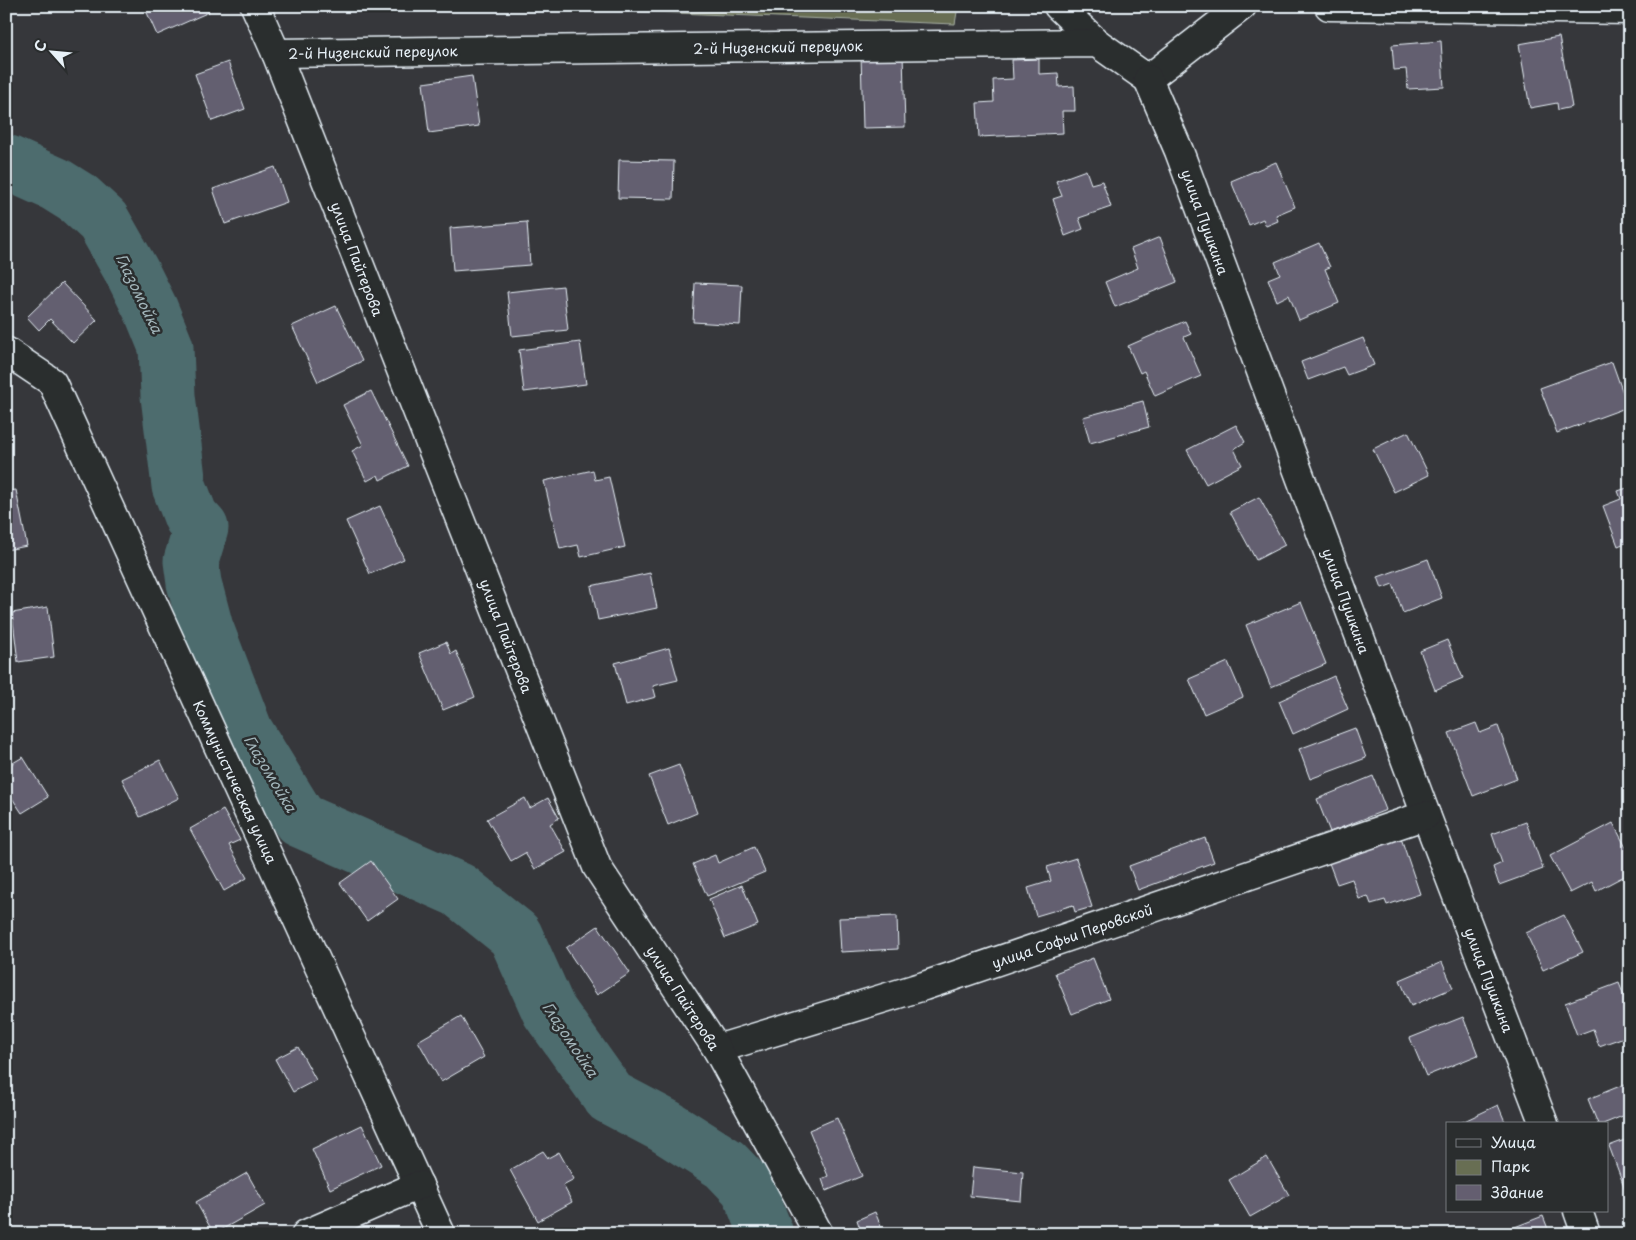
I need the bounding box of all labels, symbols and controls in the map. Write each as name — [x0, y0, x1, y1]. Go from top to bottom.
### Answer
north arrow — [28, 28, 78, 78]
street label: 2-й Низенский переулок — [693, 35, 864, 59]
text: С — [28, 36, 52, 55]
street label: 2-й Низенский переулок — [288, 40, 459, 64]
street label: улица Пушкина — [1176, 166, 1234, 278]
street label: улица Пайтерова — [326, 199, 389, 319]
water label: Глазомойка — [111, 249, 170, 338]
street label: улица Пушкина — [1317, 545, 1375, 657]
street label: улица Пайтерова — [475, 576, 538, 696]
street label: Коммунистическая улица — [188, 697, 282, 867]
water label: Глазомойка — [239, 730, 303, 817]
street label: улица Софьи Перовской — [989, 899, 1155, 973]
street label: улица Пушкина — [1459, 924, 1519, 1036]
street label: улица Пайтерова — [641, 942, 725, 1055]
water label: Глазомойка — [537, 997, 605, 1082]
legend — [1446, 1122, 1608, 1212]
text: Улица — [1491, 1130, 1536, 1153]
text: Парк — [1491, 1154, 1530, 1177]
text: Здание — [1491, 1180, 1544, 1203]

